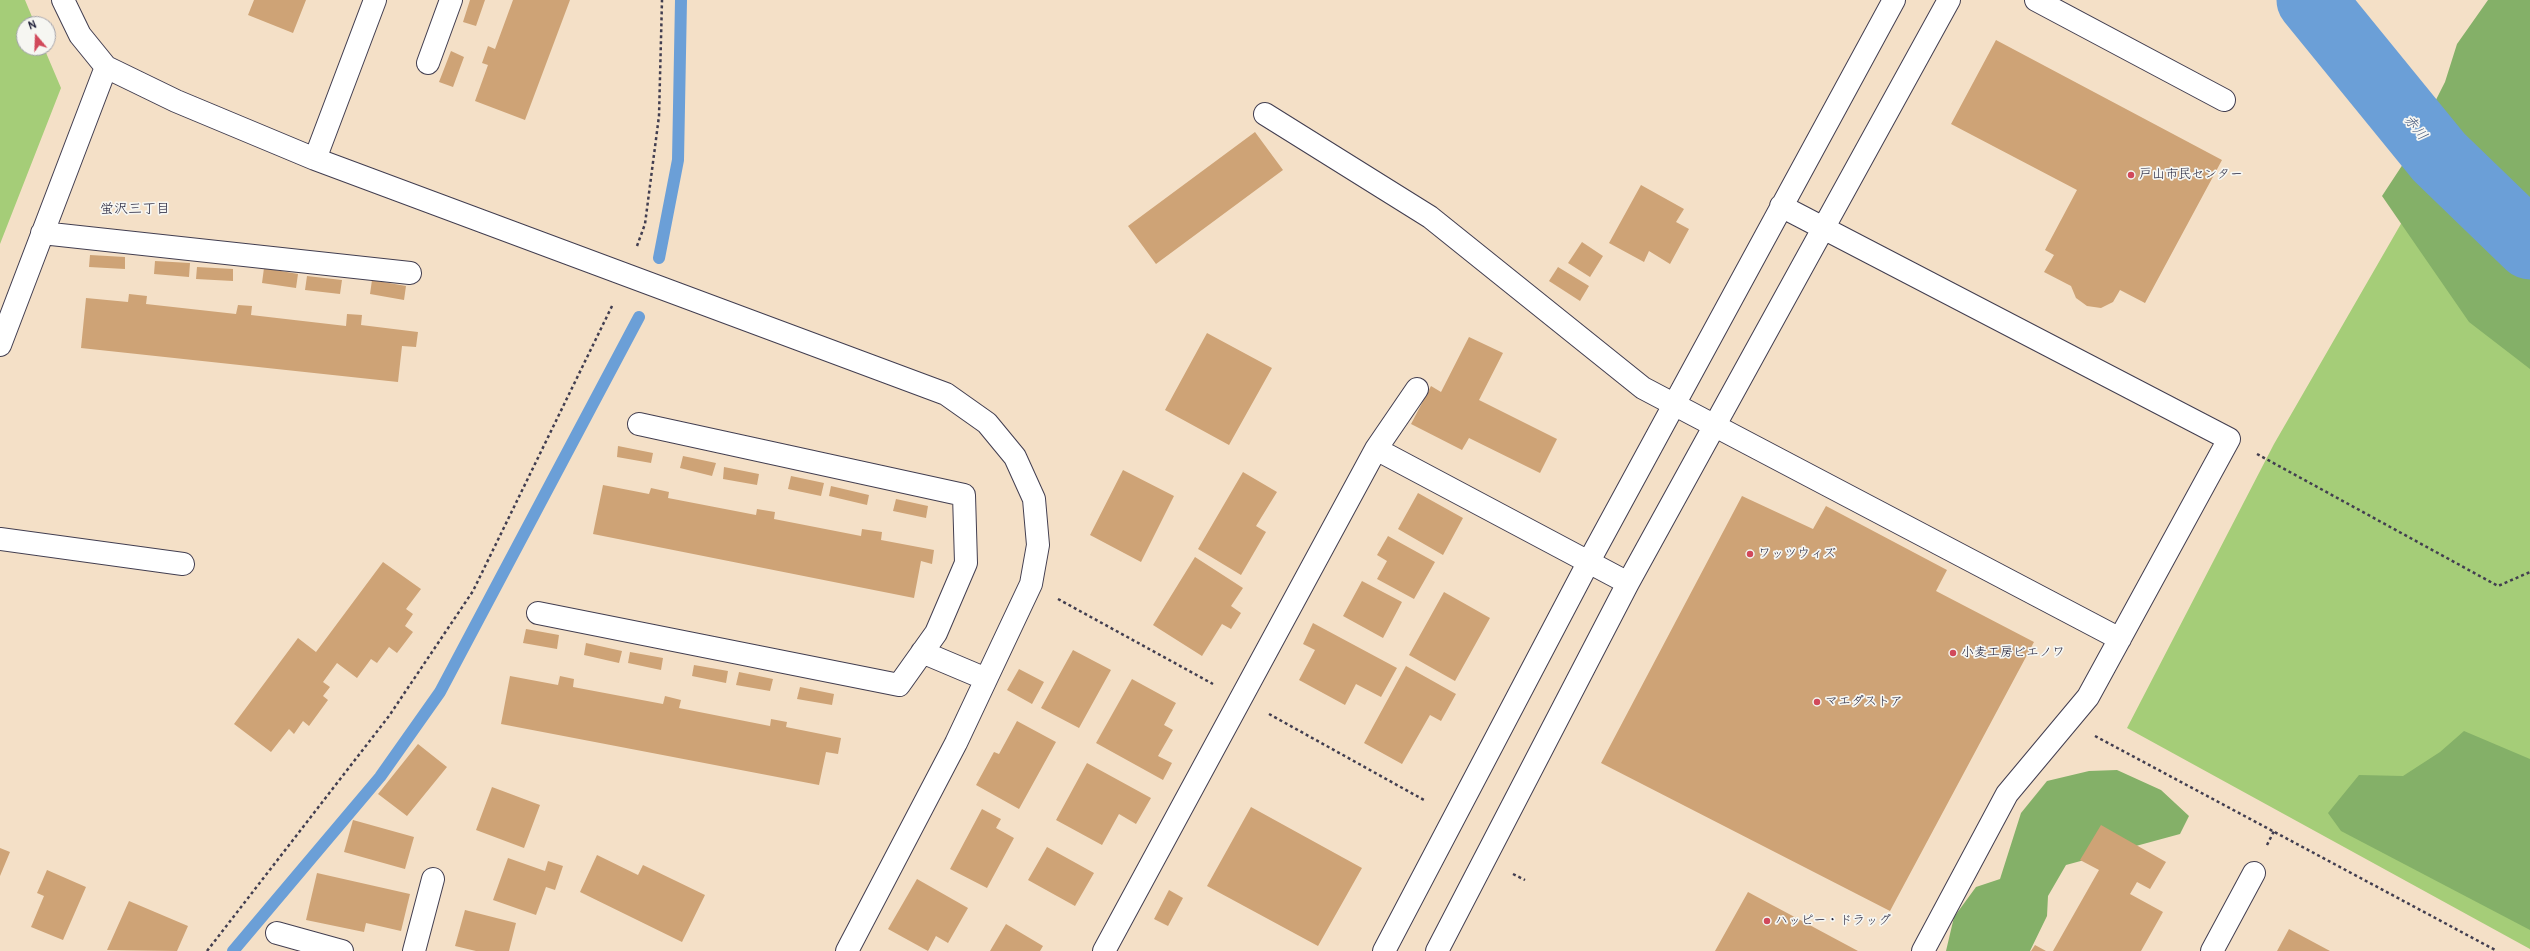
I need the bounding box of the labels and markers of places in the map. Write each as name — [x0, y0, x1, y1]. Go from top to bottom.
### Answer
place label: 戸山市民センター — [2139, 167, 2243, 183]
marker: 戸山市民センター — [2126, 170, 2136, 180]
place label: ワッツウィズ — [1758, 546, 1836, 562]
marker: ワッツウィズ — [1745, 549, 1755, 559]
place label: 小麦工房ビエノワ — [1961, 645, 2065, 661]
marker: 小麦工房ビエノワ — [1948, 648, 1958, 658]
place label: マエダストア — [1825, 694, 1903, 710]
marker: マエダストア — [1812, 697, 1822, 707]
place label: ハッピー・ドラッグ — [1775, 913, 1891, 929]
marker: ハッピー・ドラッグ — [1762, 916, 1772, 926]

